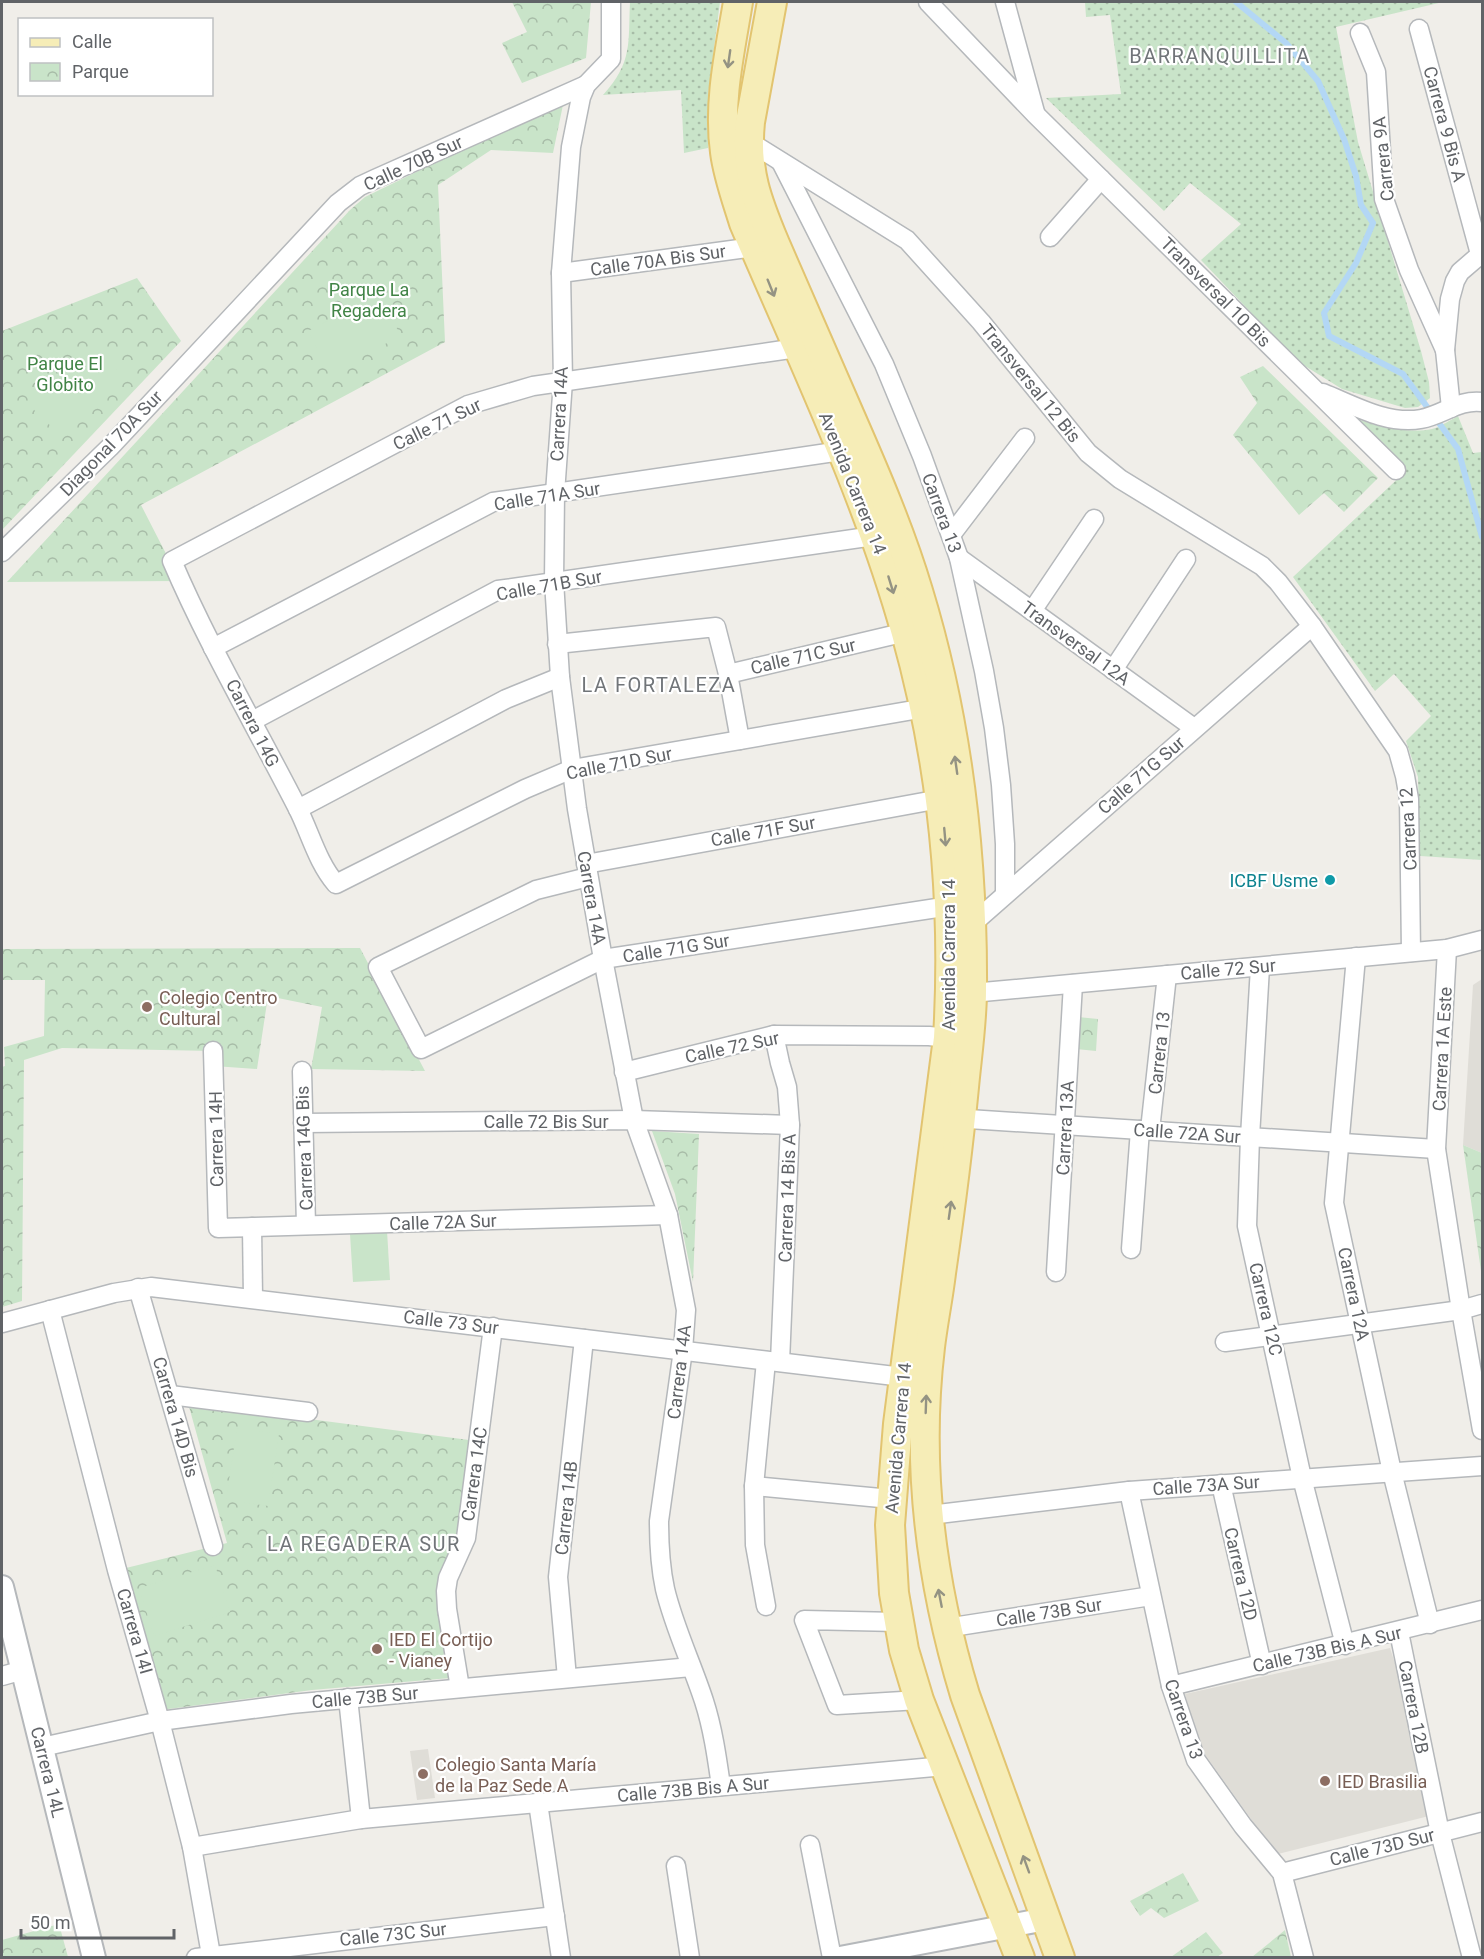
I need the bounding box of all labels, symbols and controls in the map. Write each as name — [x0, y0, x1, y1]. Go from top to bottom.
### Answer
legend — [18, 18, 213, 96]
text: Calle — [72, 31, 112, 52]
district label: BARRANQUILLITA — [1129, 44, 1311, 68]
one-way arrow — [724, 49, 735, 69]
text: Parque — [72, 61, 129, 82]
street label: Carrera 9 Bis A — [1419, 64, 1471, 184]
street label: Carrera 9A — [1368, 115, 1398, 202]
street label: Calle 70B Sur — [360, 131, 466, 195]
street label: Transversal 10 Bis — [1157, 233, 1275, 351]
street label: Calle 70A Bis Sur — [589, 240, 727, 280]
one-way arrow — [766, 278, 777, 296]
park label: Parque La Regadera — [329, 279, 409, 321]
street label: Transversal 12 Bis — [977, 319, 1085, 447]
park label: Parque El Globito — [27, 353, 103, 395]
street label: Carrera 14A — [546, 366, 572, 462]
street label: Diagonal 70A Sur — [55, 386, 167, 500]
street label: Calle 71 Sur — [389, 394, 485, 454]
street label: Avenida Carrera 14 — [815, 409, 891, 557]
street label: Carrera 13 — [918, 470, 966, 556]
street label: Calle 71A Sur — [492, 477, 602, 515]
street label: Calle 71B Sur — [495, 565, 603, 605]
one-way arrow — [886, 575, 897, 594]
street label: Transversal 12A — [1018, 597, 1135, 690]
street label: Calle 71C Sur — [748, 634, 858, 678]
district label: LA FORTALEZA — [582, 673, 736, 697]
street label: Carrera 14G — [222, 676, 284, 770]
street label: Calle 71G Sur — [1093, 732, 1189, 818]
street label: Calle 71D Sur — [564, 742, 674, 784]
one-way arrow — [951, 756, 962, 775]
street label: Carrera 12 — [1395, 787, 1421, 871]
street label: Calle 71F Sur — [709, 811, 817, 851]
one-way arrow — [940, 827, 951, 847]
street label: Carrera 14A — [573, 849, 611, 947]
place label: ICBF Usme — [1229, 870, 1318, 891]
marker: ICBF Usme — [1323, 873, 1337, 887]
street label: Avenida Carrera 14 — [938, 879, 959, 1031]
street label: Calle 71G Sur — [621, 929, 731, 967]
street label: Calle 72 Sur — [1179, 954, 1277, 984]
street label: Carrera 1A Este — [1428, 986, 1456, 1112]
place label: Colegio Centro Cultural — [159, 987, 277, 1029]
marker: Colegio Centro Cultural — [140, 1000, 154, 1014]
street label: Carrera 13 — [1144, 1010, 1174, 1096]
street label: Calle 72 Sur — [683, 1027, 781, 1067]
street label: Carrera 13A — [1052, 1080, 1078, 1176]
street label: Carrera 14G Bis — [291, 1085, 317, 1211]
street label: Carrera 14H — [205, 1091, 227, 1187]
street label: Calle 72 Bis Sur — [483, 1111, 609, 1132]
street label: Calle 72A Sur — [1133, 1119, 1241, 1147]
street label: Carrera 14 Bis A — [774, 1133, 800, 1263]
one-way arrow — [944, 1201, 955, 1221]
street label: Calle 72A Sur — [389, 1210, 497, 1234]
street label: Carrera 12A — [1334, 1245, 1374, 1343]
street label: Carrera 12C — [1245, 1260, 1287, 1358]
street label: Calle 73 Sur — [402, 1306, 500, 1338]
street label: Carrera 14A — [663, 1323, 695, 1420]
street label: Carrera 14D Bis — [149, 1354, 203, 1480]
street label: Avenida Carrera 14 — [881, 1362, 915, 1514]
one-way arrow — [921, 1394, 932, 1414]
street label: Carrera 14C — [457, 1425, 491, 1523]
street label: Carrera 14B — [551, 1460, 581, 1556]
street label: Calle 73A Sur — [1152, 1471, 1260, 1499]
street label: Carrera 12D — [1220, 1525, 1262, 1623]
district label: LA REGADERA SUR — [267, 1532, 461, 1556]
street label: Carrera 14I — [113, 1586, 157, 1676]
one-way arrow — [934, 1588, 945, 1608]
street label: Calle 73B Sur — [995, 1593, 1103, 1631]
street label: Calle 73B Bis A Sur — [1250, 1622, 1404, 1676]
place label: IED El Cortijo - Vianey — [389, 1629, 493, 1671]
marker: IED El Cortijo - Vianey — [370, 1642, 384, 1656]
street label: Carrera 12B — [1395, 1659, 1433, 1755]
street label: Carrera 13 — [1161, 1676, 1207, 1762]
street label: Calle 73B Sur — [311, 1682, 419, 1712]
street label: Carrera 14L — [27, 1724, 70, 1820]
place label: Colegio Santa María de la Paz Sede A — [435, 1754, 597, 1796]
marker: Colegio Santa María de la Paz Sede A — [416, 1767, 430, 1781]
place label: IED Brasilia — [1337, 1771, 1427, 1792]
street label: Calle 73B Bis A Sur — [616, 1772, 770, 1806]
marker: IED Brasilia — [1318, 1774, 1332, 1788]
street label: Calle 73D Sur — [1327, 1824, 1437, 1870]
one-way arrow — [1019, 1855, 1030, 1873]
scale bar — [21, 1902, 174, 1940]
text: 50 m — [30, 1912, 70, 1933]
street label: Calle 73C Sur — [338, 1918, 448, 1950]

